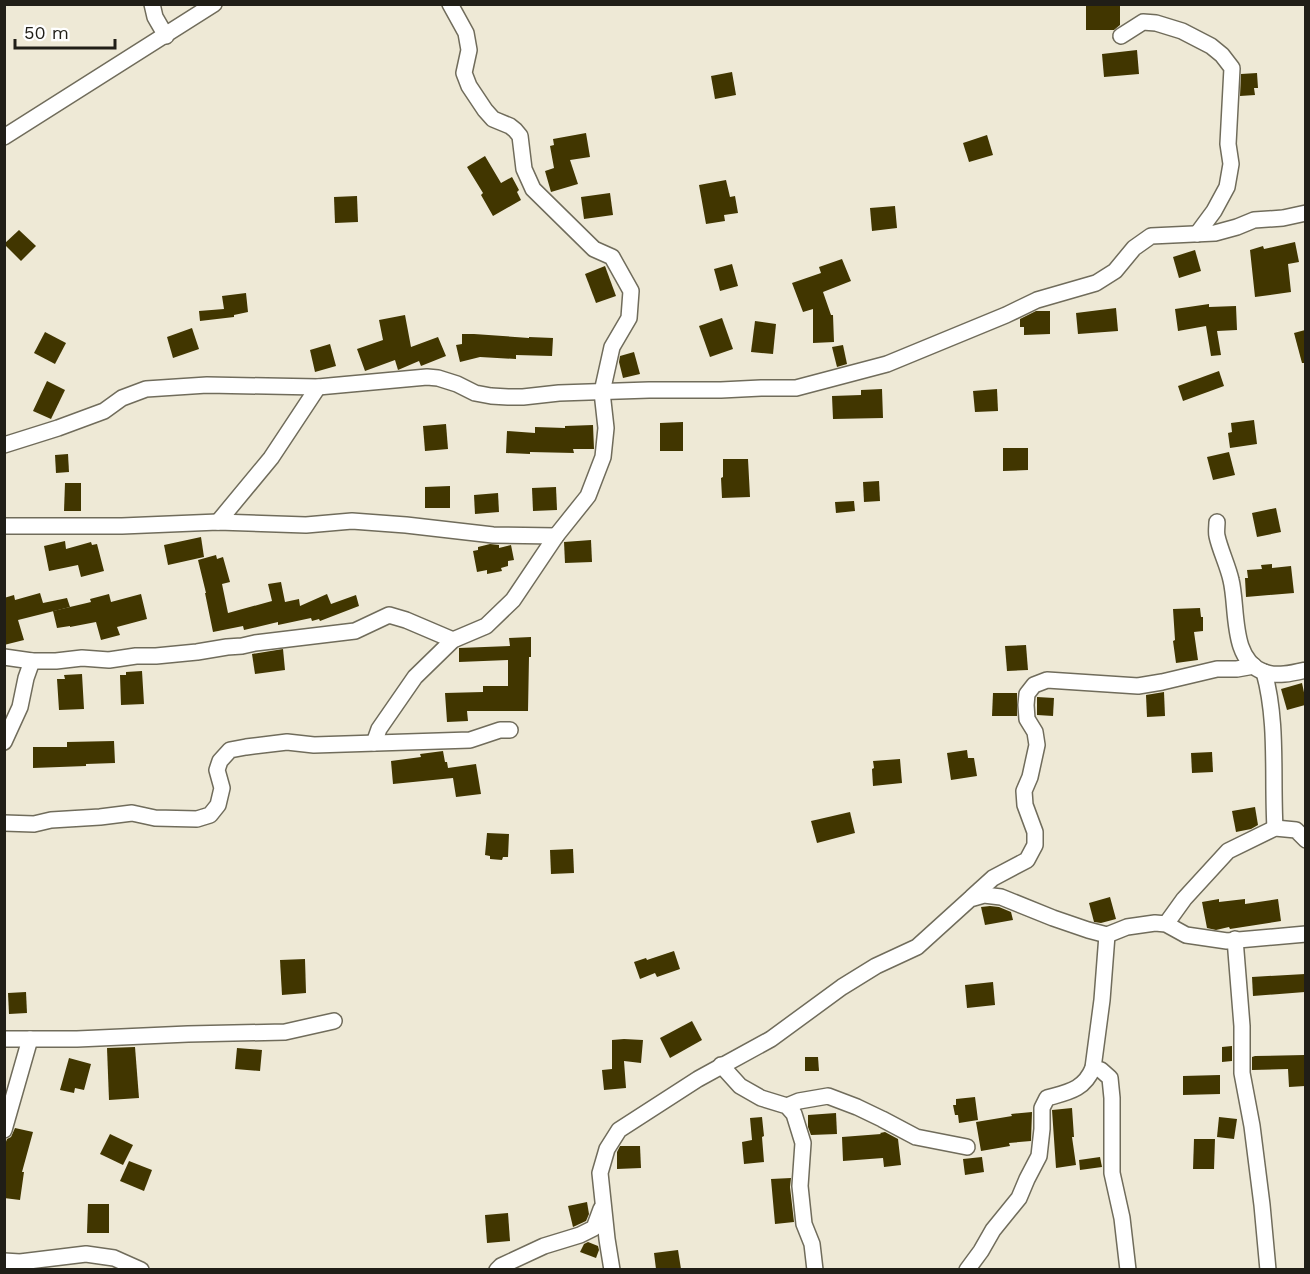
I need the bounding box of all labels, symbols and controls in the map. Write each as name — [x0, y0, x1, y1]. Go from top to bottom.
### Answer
scale bar — [15, 12, 116, 50]
text: 50 m — [24, 22, 69, 43]

